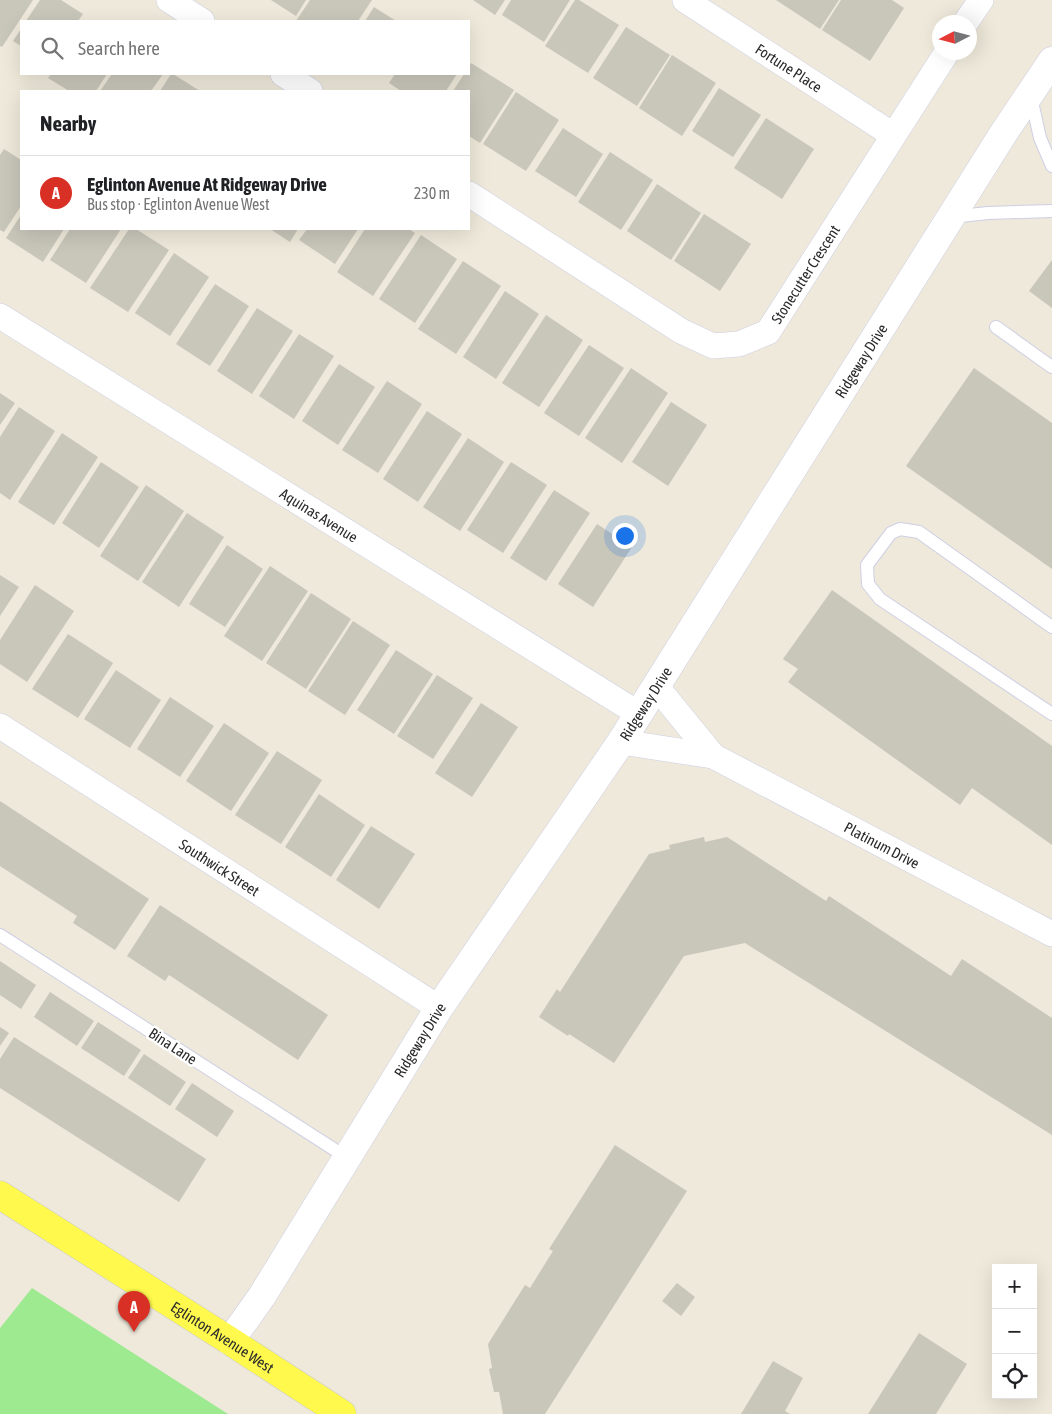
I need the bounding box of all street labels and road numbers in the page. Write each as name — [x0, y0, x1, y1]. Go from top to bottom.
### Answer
street label: Fortune Place — [753, 40, 825, 95]
street label: Stonecutter Crescent — [767, 222, 843, 326]
street label: Ridgeway Drive — [831, 320, 890, 401]
street label: Aquinas Avenue — [277, 484, 361, 545]
street label: Ridgeway Drive — [616, 663, 675, 744]
street label: Platinum Drive — [842, 818, 923, 872]
street label: Southwick Street — [176, 835, 263, 899]
street label: Ridgeway Drive — [390, 999, 449, 1080]
street label: Bina Lane — [146, 1024, 200, 1068]
street label: Eglinton Avenue West — [168, 1298, 277, 1376]

